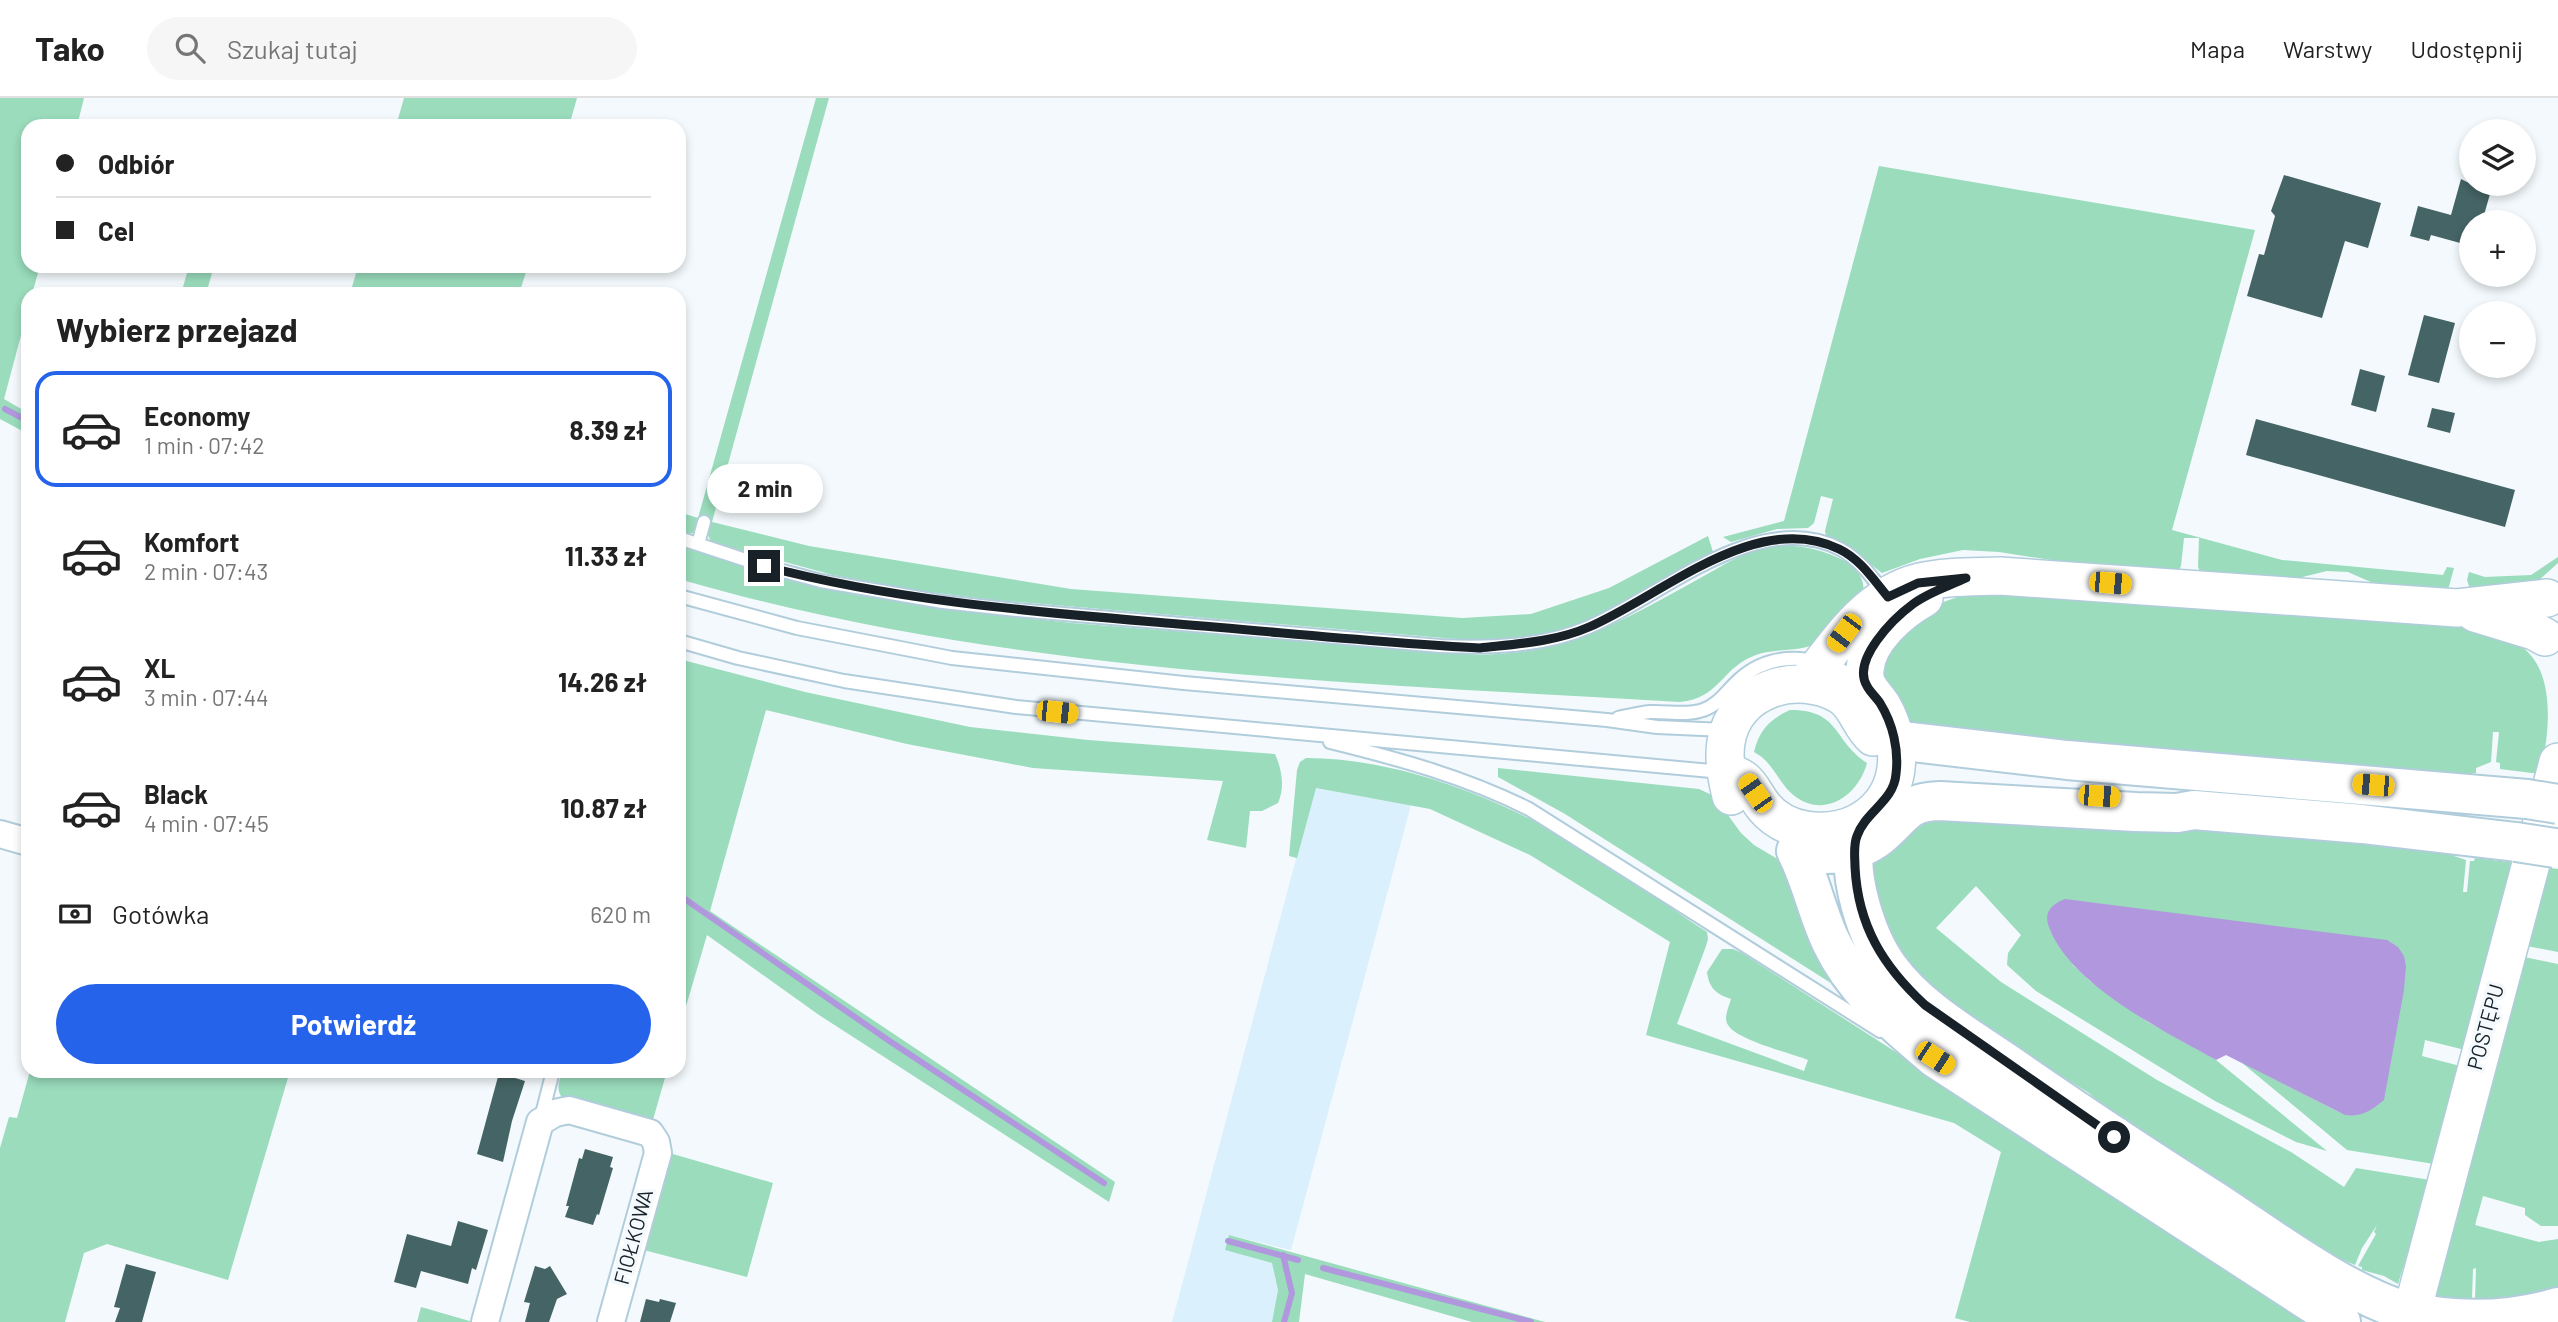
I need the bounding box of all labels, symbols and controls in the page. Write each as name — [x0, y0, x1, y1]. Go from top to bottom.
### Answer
search box — [147, 17, 637, 80]
text: Tako — [35, 28, 105, 68]
icon: search — [171, 29, 209, 67]
text: Szukaj tutaj — [227, 33, 358, 64]
text: Mapa — [2190, 34, 2245, 63]
text: Warstwy — [2283, 34, 2372, 63]
text: Udostępnij — [2410, 34, 2523, 63]
map controls — [2459, 119, 2536, 378]
button: layers — [2459, 119, 2536, 196]
text: Odbiór — [98, 148, 174, 179]
button: + — [2459, 210, 2536, 287]
text: Cel — [98, 215, 134, 246]
button: − — [2459, 301, 2536, 378]
text: Wybierz przejazd — [56, 310, 298, 348]
icon: car — [60, 398, 123, 461]
text: Economy — [144, 400, 250, 431]
text: 8.39 zł — [570, 414, 647, 445]
text: 1 min · 07:42 — [144, 431, 265, 459]
callout: 2 min — [706, 464, 822, 514]
text: 2 min — [737, 474, 793, 502]
icon: car — [60, 524, 123, 587]
text: Komfort — [144, 526, 239, 557]
text: 11.33 zł — [565, 540, 647, 571]
route end — [748, 550, 780, 582]
text: 2 min · 07:43 — [144, 557, 268, 585]
car — [2089, 571, 2132, 595]
car — [1823, 610, 1866, 656]
icon: car — [60, 650, 123, 713]
text: XL — [144, 652, 175, 683]
text: 14.26 zł — [558, 666, 647, 697]
text: 3 min · 07:44 — [144, 683, 269, 711]
car — [1036, 699, 1079, 725]
car — [1735, 770, 1776, 816]
car — [2352, 773, 2395, 797]
icon: car — [60, 776, 123, 839]
text: Black — [144, 778, 208, 809]
car — [2078, 784, 2121, 808]
text: 10.87 zł — [561, 792, 647, 823]
text: 4 min · 07:45 — [144, 809, 269, 837]
icon: cash — [56, 895, 94, 933]
text: Gotówka — [112, 898, 209, 929]
text: 620 m — [590, 900, 651, 928]
street label: POSTĘPU — [2461, 981, 2508, 1072]
button: Potwierdź — [56, 984, 651, 1064]
car — [1912, 1038, 1959, 1078]
route start — [2098, 1121, 2130, 1153]
street label: FIOŁKOWA — [608, 1186, 657, 1287]

